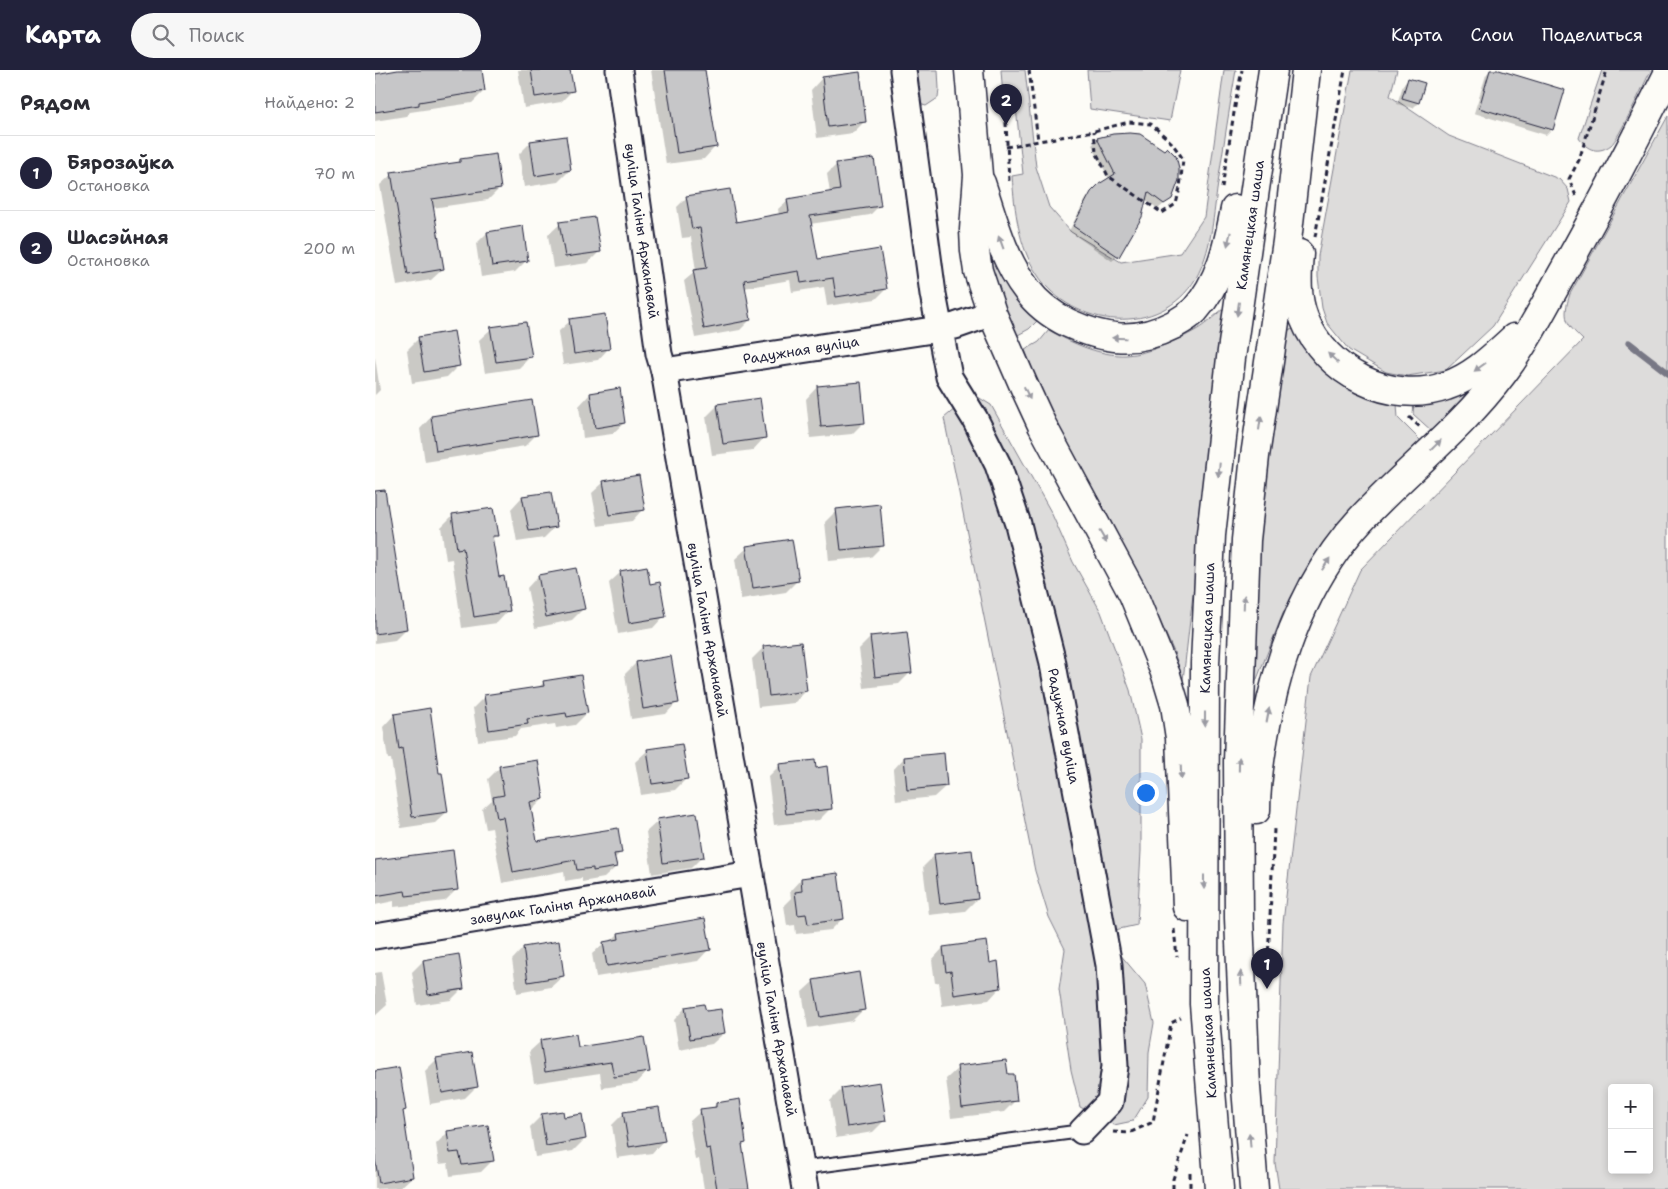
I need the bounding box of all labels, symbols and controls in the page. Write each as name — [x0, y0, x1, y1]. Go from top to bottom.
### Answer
search box — [131, 13, 481, 58]
text: Карта — [25, 19, 101, 51]
icon: search — [149, 21, 177, 49]
text: Поиск — [189, 23, 244, 48]
text: Карта — [1391, 23, 1442, 47]
text: Слои — [1470, 23, 1514, 47]
text: Поделиться — [1542, 23, 1643, 47]
pin: 2 — [990, 84, 1022, 125]
text: Рядом — [20, 89, 90, 117]
text: Найдено: 2 — [264, 92, 355, 113]
street label: вуліца Галіны Аржанавай — [621, 142, 663, 320]
text: Бярозаўка — [67, 150, 174, 175]
street label: Камянецкая шаша — [1232, 159, 1268, 291]
text: 1 — [32, 163, 40, 184]
text: 70 m — [314, 163, 355, 184]
text: Остановка — [67, 175, 150, 196]
text: Шасэйная — [67, 225, 169, 250]
one-way arrow — [1225, 231, 1233, 246]
one-way arrow — [997, 234, 1004, 249]
text: 2 — [30, 238, 42, 259]
text: 200 m — [303, 238, 355, 259]
text: Остановка — [67, 250, 150, 271]
one-way arrow — [1234, 301, 1242, 317]
street label: Радужная вуліца — [742, 332, 861, 368]
one-way arrow — [1111, 334, 1127, 342]
one-way arrow — [1327, 352, 1339, 364]
one-way arrow — [1473, 362, 1487, 372]
one-way arrow — [1024, 386, 1032, 400]
one-way arrow — [1256, 414, 1264, 430]
one-way arrow — [1430, 440, 1442, 452]
one-way arrow — [1215, 462, 1223, 478]
one-way arrow — [1099, 530, 1108, 544]
street label: вуліца Галіны Аржанавай — [684, 541, 732, 719]
one-way arrow — [1321, 557, 1330, 571]
street label: Камянецкая шаша — [1196, 562, 1218, 694]
one-way arrow — [1240, 594, 1248, 610]
street label: Радужная вуліца — [1044, 667, 1084, 786]
one-way arrow — [1264, 707, 1272, 722]
one-way arrow — [1201, 712, 1209, 728]
one-way arrow — [1235, 756, 1243, 772]
one-way arrow — [1177, 764, 1185, 780]
your location — [1133, 780, 1159, 806]
one-way arrow — [1200, 874, 1208, 890]
street label: завулак Галіны Аржанавай — [469, 881, 657, 929]
street label: вуліца Галіны Аржанавай — [753, 940, 801, 1118]
pin: 1 — [1251, 948, 1283, 989]
street label: Камянецкая шаша — [1196, 967, 1220, 1099]
one-way arrow — [1237, 970, 1245, 986]
map controls — [1608, 1084, 1653, 1174]
button: + — [1608, 1084, 1653, 1129]
button: − — [1608, 1129, 1653, 1174]
one-way arrow — [1246, 1132, 1254, 1148]

